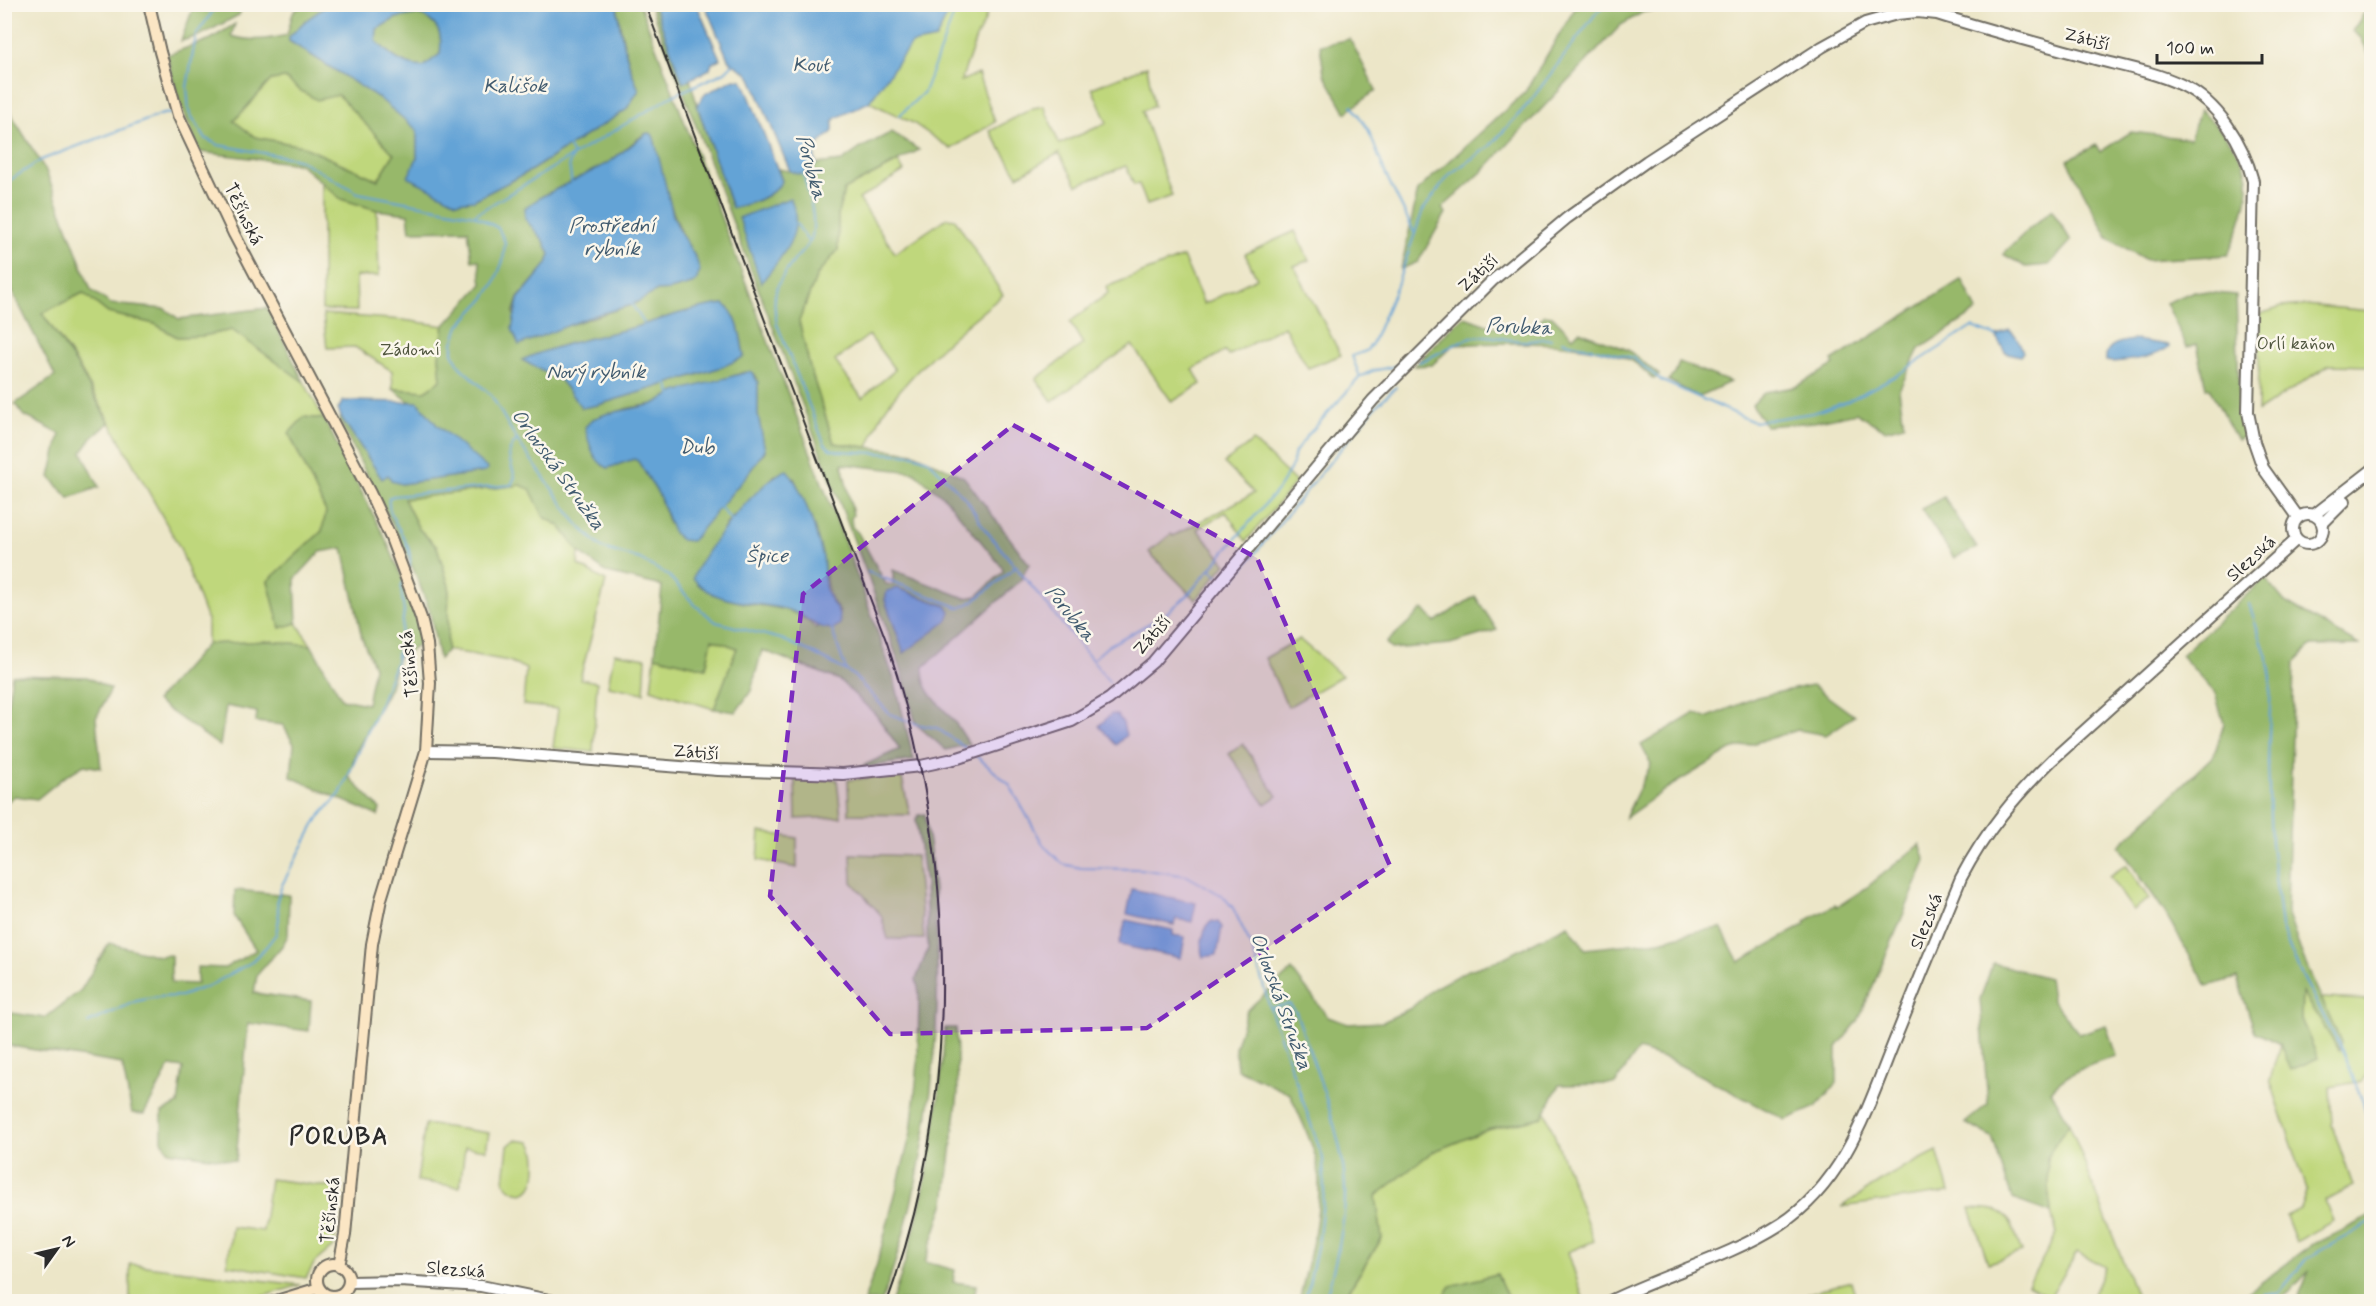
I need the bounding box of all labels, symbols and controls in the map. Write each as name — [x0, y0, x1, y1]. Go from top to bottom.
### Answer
street label: Zátiší — [2061, 22, 2112, 58]
scale bar — [2157, 27, 2262, 65]
text: 100 m — [2166, 37, 2214, 61]
water label: Kout — [793, 52, 832, 79]
water label: Kališok — [483, 73, 549, 100]
water label: Porubka — [789, 132, 832, 204]
street label: Těšínská — [218, 179, 269, 250]
water label: Prostřední rybník — [569, 213, 658, 263]
street label: Zátiší — [1453, 249, 1504, 298]
water label: Porubka — [1485, 312, 1554, 343]
park label: Orlí kaňon — [2257, 332, 2335, 356]
park label: Zádomí — [380, 338, 440, 362]
water label: Nový rybník — [547, 359, 647, 386]
water label: Orlovská Stružka — [505, 404, 611, 536]
water label: Dub — [680, 434, 716, 461]
street label: Slezská — [2222, 530, 2282, 587]
water label: Špice — [746, 543, 789, 570]
water label: Porubka — [1039, 580, 1102, 649]
street label: Zátiší — [1128, 610, 1177, 661]
street label: Těšínská — [395, 629, 425, 698]
street label: Zátiší — [672, 739, 720, 767]
street label: Slezská — [1905, 890, 1949, 953]
water label: Orlovská Stružka — [1243, 929, 1318, 1074]
district label: PORUBA — [289, 1122, 389, 1153]
street label: Těšínská — [316, 1176, 346, 1245]
north arrow — [27, 1219, 87, 1279]
text: N — [57, 1231, 80, 1252]
street label: Slezská — [425, 1255, 486, 1285]

